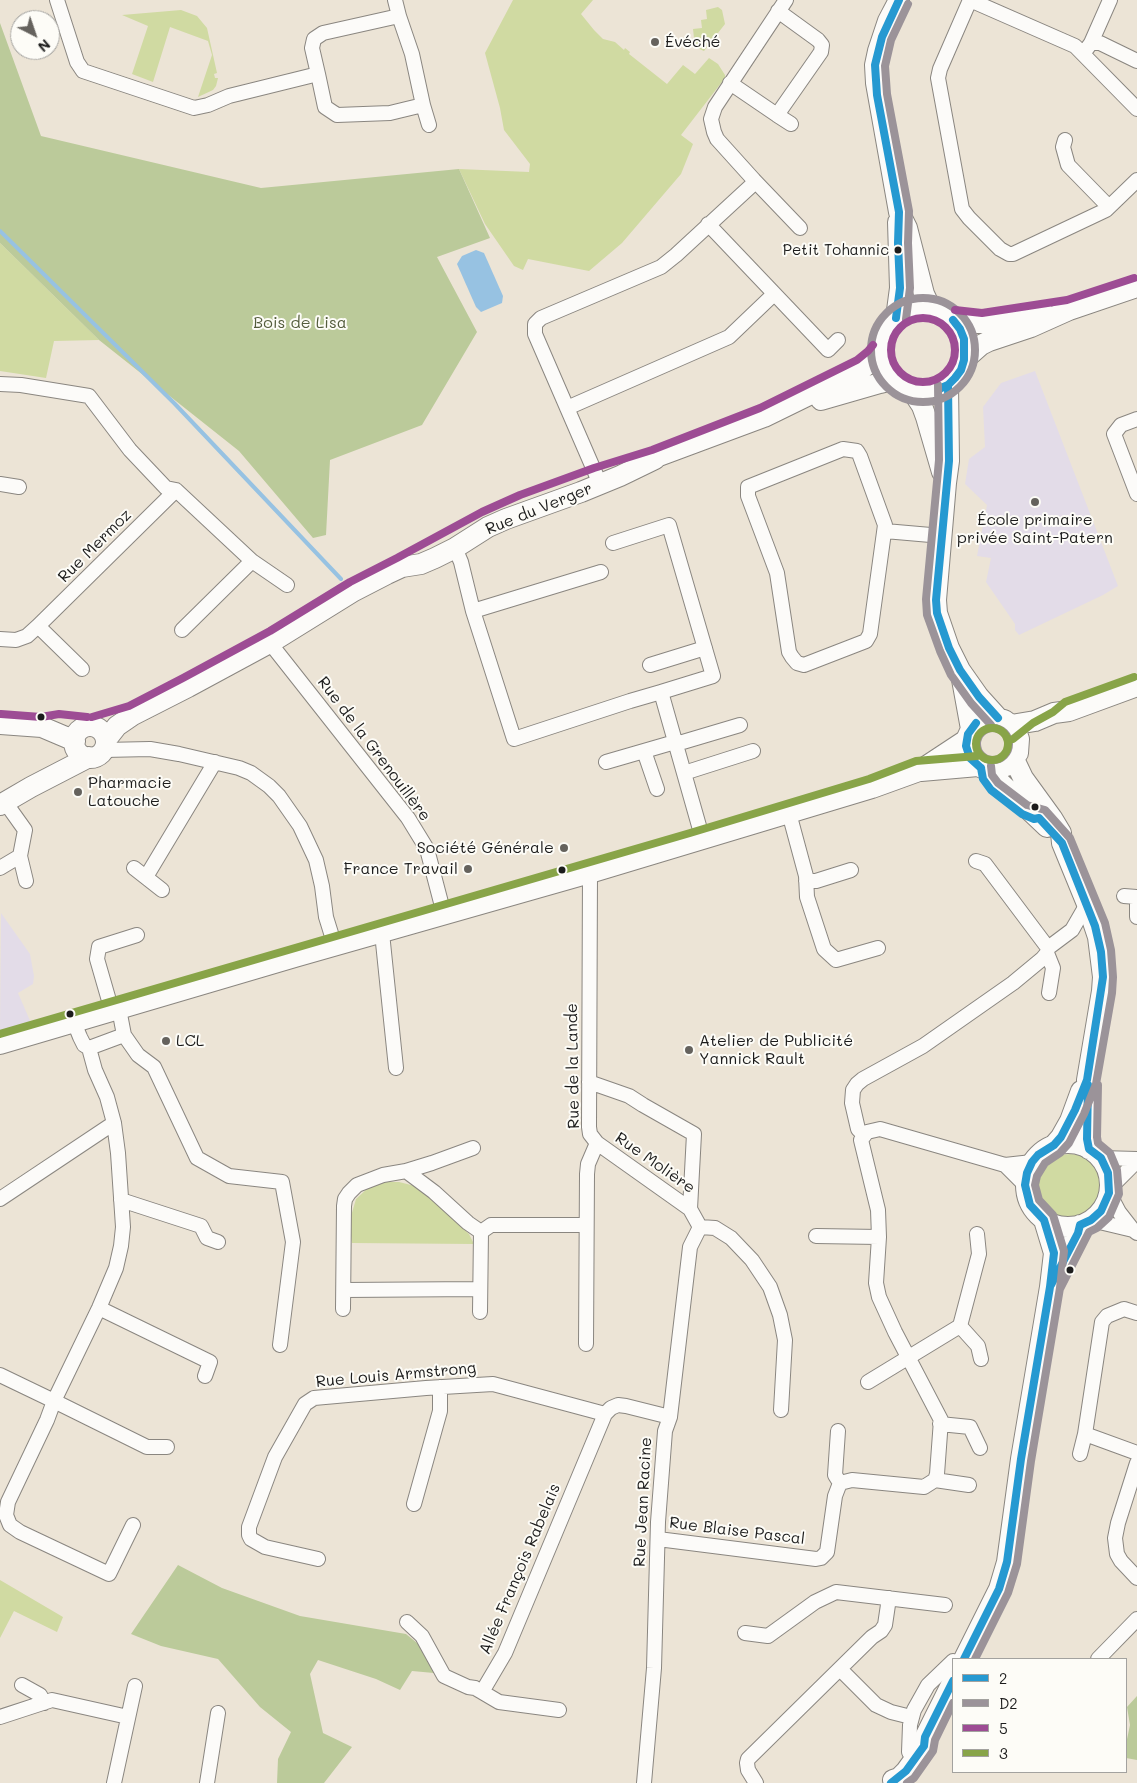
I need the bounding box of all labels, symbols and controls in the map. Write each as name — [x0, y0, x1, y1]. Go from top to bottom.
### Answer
north arrow — [10, 10, 60, 60]
place label: Évéché — [665, 32, 720, 52]
text: N — [34, 35, 55, 57]
marker: Évéché — [649, 36, 661, 48]
place label: Petit Tohannic — [783, 241, 889, 259]
marker: Petit Tohannic — [893, 245, 903, 255]
park label: Bois de Lisa — [253, 313, 347, 333]
street label: Rue du Verger — [483, 479, 595, 539]
marker: École primaire privée Saint-Patern — [1029, 496, 1041, 508]
street label: Rue Mermoz — [54, 505, 136, 587]
place label: École primaire privée Saint-Patern — [957, 510, 1113, 548]
street label: Rue de la Grenouillère — [313, 673, 435, 825]
unlabelled marker — [36, 712, 46, 722]
place label: Pharmacie Latouche — [88, 773, 172, 811]
marker: Pharmacie Latouche — [72, 786, 84, 798]
unlabelled marker — [1030, 802, 1040, 812]
place label: Société Générale — [417, 838, 554, 858]
marker: Société Générale — [558, 842, 570, 854]
place label: France Travail — [344, 859, 458, 879]
marker: France Travail — [462, 863, 474, 875]
unlabelled marker — [557, 865, 567, 875]
street label: Rue de la Lande — [562, 1003, 584, 1129]
unlabelled marker — [65, 1009, 75, 1019]
place label: LCL — [176, 1031, 204, 1051]
place label: Atelier de Publicité Yannick Rault — [699, 1031, 853, 1069]
marker: LCL — [160, 1035, 172, 1047]
marker: Atelier de Publicité Yannick Rault — [683, 1044, 695, 1056]
street label: Rue Molière — [611, 1128, 699, 1198]
unlabelled marker — [1065, 1265, 1075, 1275]
street label: Rue Louis Armstrong — [315, 1358, 477, 1392]
street label: Rue Jean Racine — [630, 1437, 656, 1567]
street label: Allée François Rabelais — [475, 1481, 565, 1657]
street label: Rue Blaise Pascal — [668, 1513, 806, 1549]
legend — [952, 1658, 1127, 1773]
text: 2 — [999, 1668, 1007, 1688]
text: D2 — [999, 1693, 1018, 1713]
text: 5 — [999, 1718, 1008, 1738]
text: 3 — [999, 1743, 1008, 1763]

